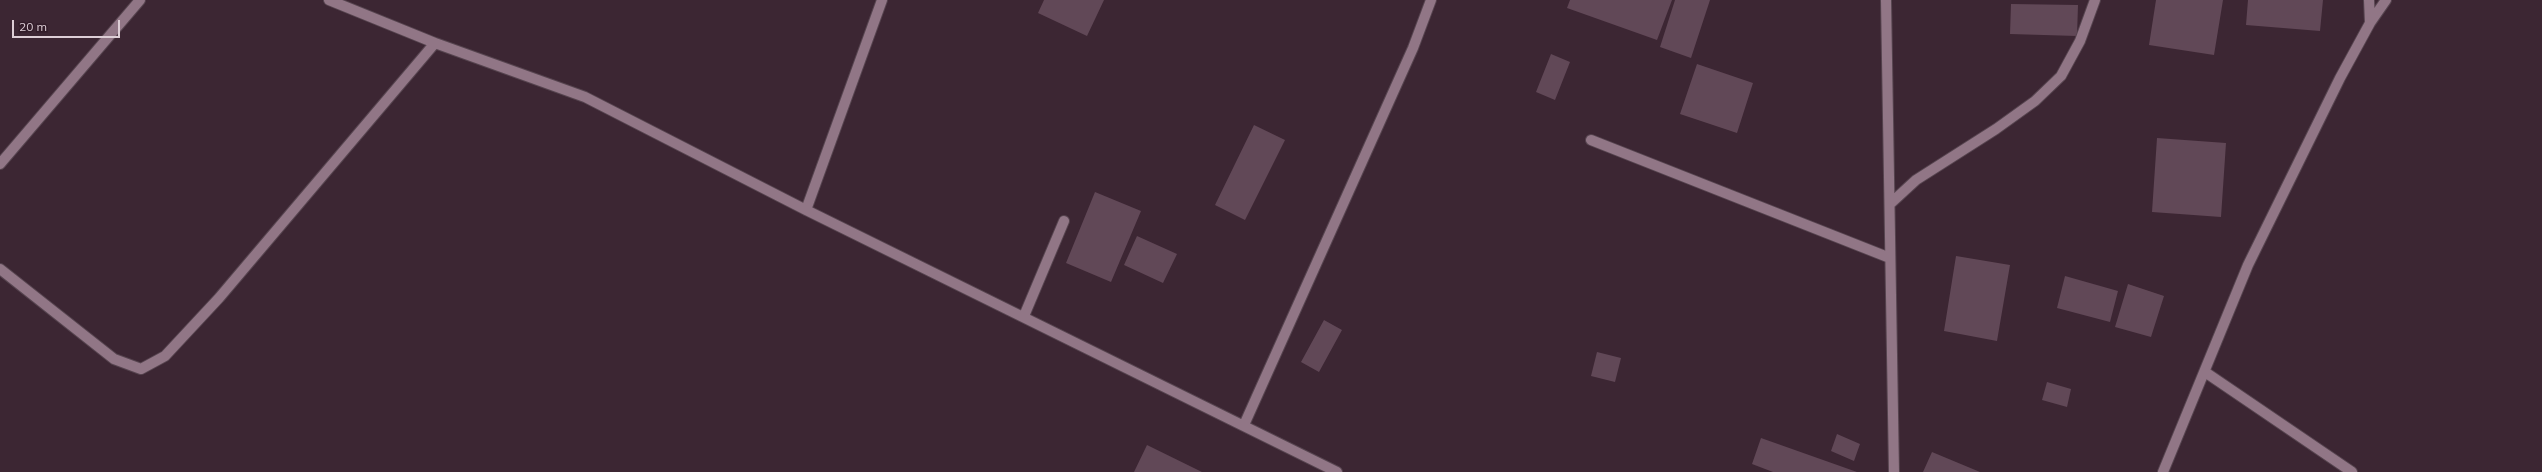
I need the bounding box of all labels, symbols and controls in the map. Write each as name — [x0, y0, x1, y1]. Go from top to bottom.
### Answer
scale bar — [14, 12, 122, 38]
text: 20 m — [19, 19, 47, 34]

